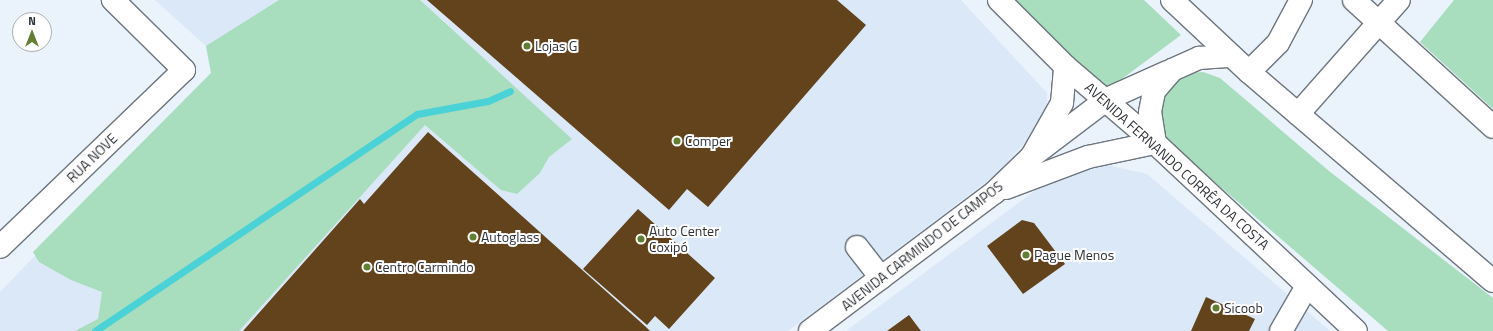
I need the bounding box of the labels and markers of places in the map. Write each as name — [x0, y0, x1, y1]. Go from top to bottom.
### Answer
place label: Lojas G — [535, 38, 577, 54]
marker: Lojas G — [522, 41, 532, 51]
place label: Comper — [685, 133, 731, 149]
marker: Comper — [672, 136, 682, 146]
place label: Auto Center Coxipó — [649, 223, 719, 256]
place label: Autoglass — [481, 229, 540, 245]
marker: Autoglass — [468, 232, 478, 242]
marker: Auto Center Coxipó — [636, 234, 646, 244]
place label: Pague Menos — [1034, 247, 1114, 263]
marker: Pague Menos — [1021, 250, 1031, 260]
place label: Centro Carmindo — [375, 259, 474, 275]
marker: Centro Carmindo — [362, 262, 372, 272]
place label: Sicoob — [1224, 300, 1263, 316]
marker: Sicoob — [1211, 303, 1221, 313]

